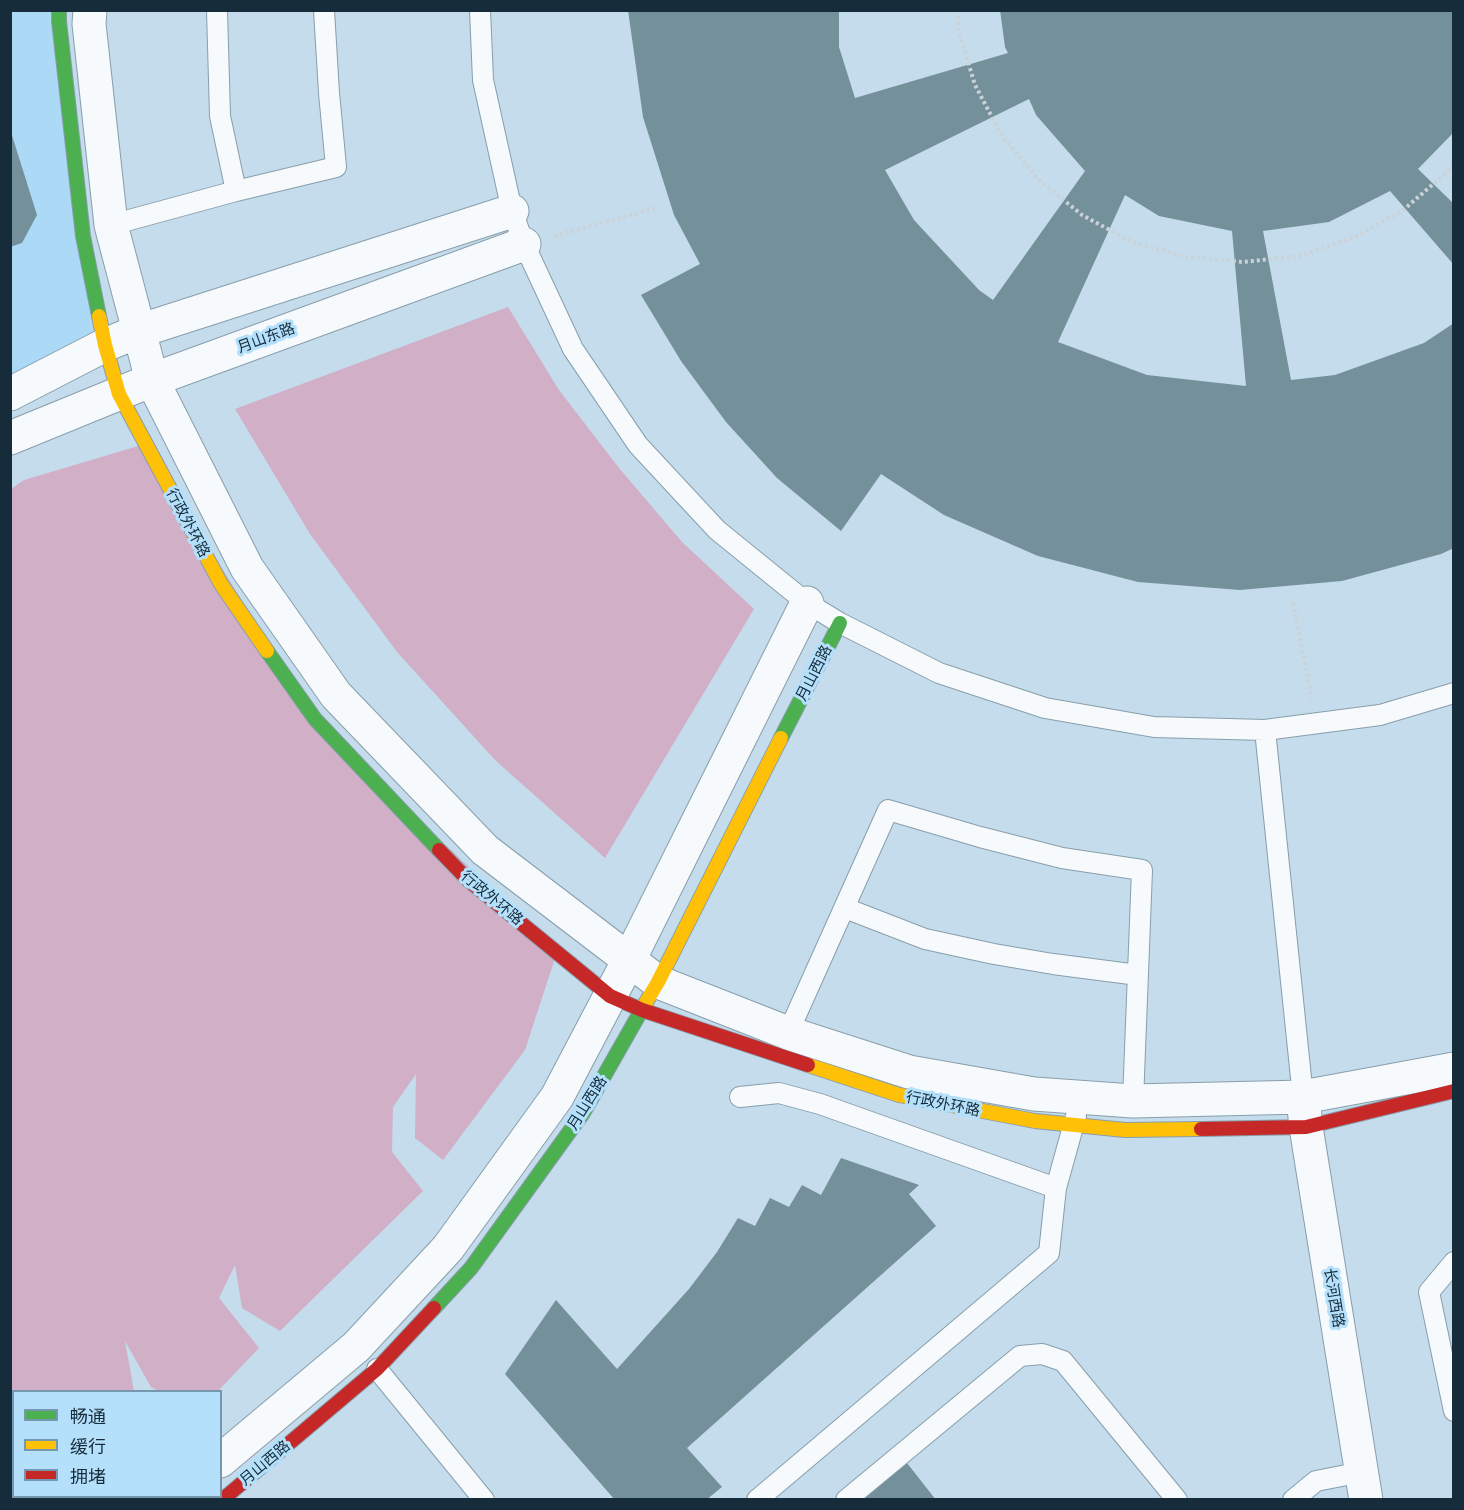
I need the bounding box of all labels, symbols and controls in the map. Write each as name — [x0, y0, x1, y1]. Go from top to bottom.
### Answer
street label: 月山东路 — [235, 319, 297, 357]
street label: 行政外环路 — [162, 486, 214, 560]
street label: 月山西路 — [792, 642, 836, 704]
street label: 行政外环路 — [457, 867, 527, 929]
street label: 月山西路 — [563, 1073, 611, 1133]
street label: 行政外环路 — [904, 1088, 982, 1120]
street label: 长河西路 — [1320, 1267, 1348, 1329]
legend — [12, 1390, 222, 1498]
text: 畅通 — [70, 1405, 106, 1427]
text: 缓行 — [70, 1435, 106, 1457]
street label: 月山西路 — [236, 1437, 294, 1489]
text: 拥堵 — [70, 1465, 106, 1487]

